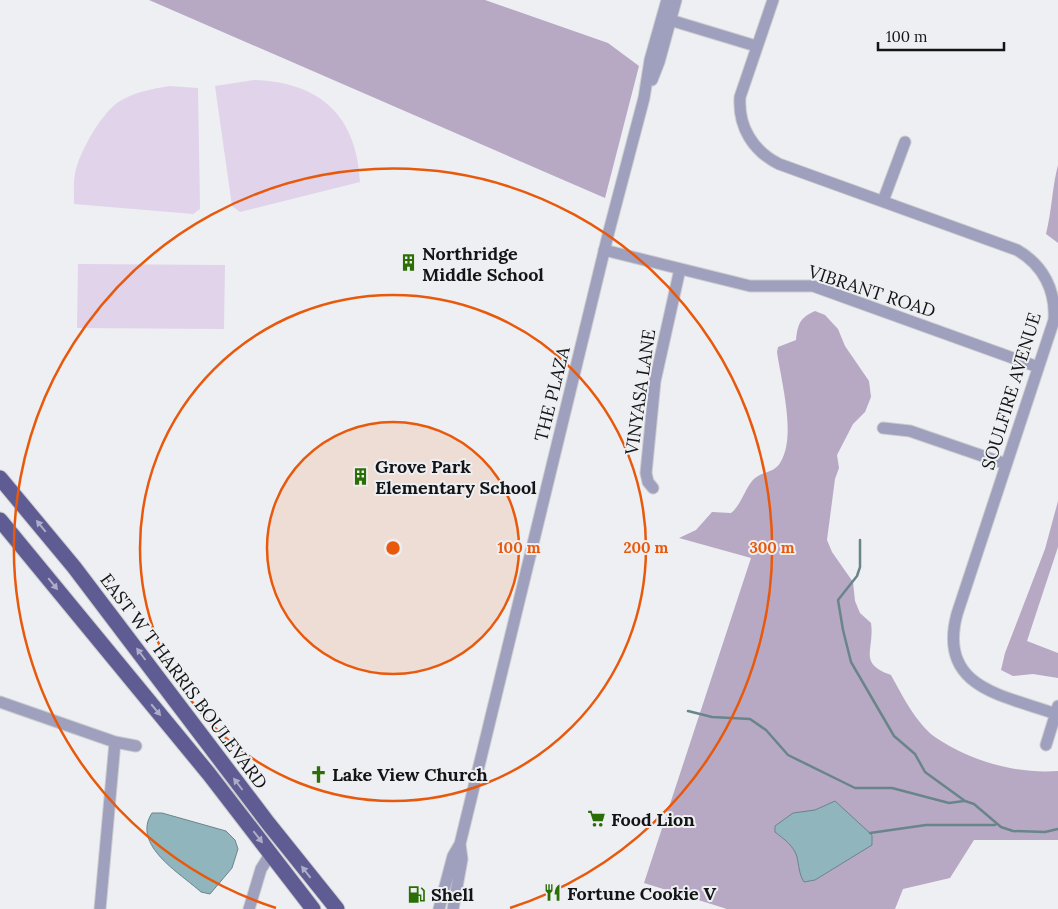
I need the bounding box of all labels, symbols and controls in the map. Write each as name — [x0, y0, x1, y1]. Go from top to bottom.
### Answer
scale bar — [878, 20, 1004, 52]
text: 100 m — [886, 27, 927, 46]
place label: Northridge Middle School — [422, 242, 544, 286]
building icon: Northridge Middle School — [398, 253, 418, 273]
street label: VIBRANT ROAD — [805, 259, 938, 322]
street label: SOULFIRE AVENUE — [976, 309, 1046, 473]
street label: VINYASA LANE — [620, 328, 660, 457]
street label: THE PLAZA — [529, 344, 575, 444]
place label: Grove Park Elementary School — [375, 455, 537, 499]
building icon: Grove Park Elementary School — [351, 466, 371, 486]
one-way arrow — [35, 519, 46, 532]
text: 100 m — [498, 538, 541, 557]
text: 200 m — [624, 538, 669, 557]
text: 300 m — [749, 538, 795, 557]
centre of rings — [384, 539, 402, 557]
street label: EAST W T HARRIS BOULEVARD — [95, 569, 273, 793]
one-way arrow — [48, 578, 59, 591]
one-way arrow — [135, 648, 146, 661]
one-way arrow — [150, 704, 162, 716]
place label: Lake View Church — [332, 763, 488, 786]
church icon: Lake View Church — [308, 764, 328, 784]
one-way arrow — [233, 778, 244, 791]
place label: Food Lion — [611, 808, 695, 831]
supermarket icon: Food Lion — [587, 809, 607, 829]
one-way arrow — [253, 830, 264, 843]
one-way arrow — [300, 865, 311, 878]
place label: Fortune Cookie V — [567, 882, 716, 905]
place label: Shell — [431, 883, 474, 906]
restaurant icon: Fortune Cookie V — [543, 883, 563, 903]
fuel station icon: Shell — [407, 884, 427, 904]

